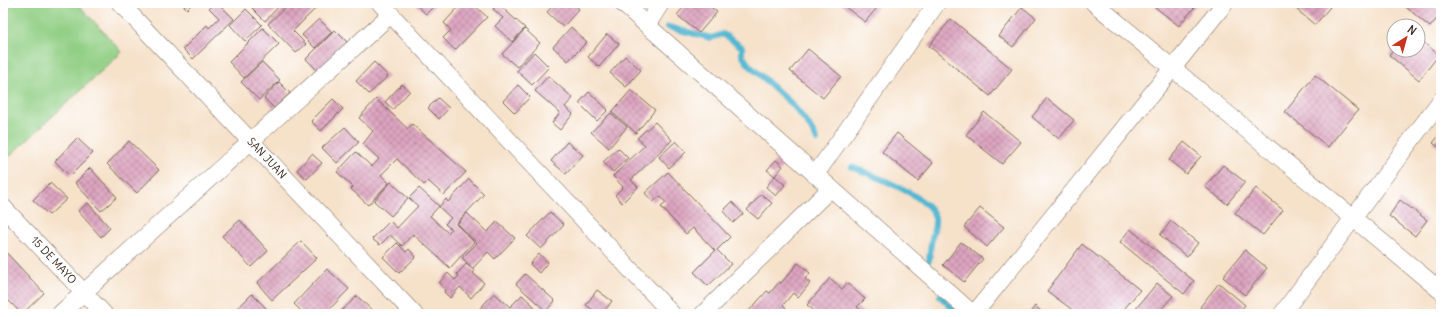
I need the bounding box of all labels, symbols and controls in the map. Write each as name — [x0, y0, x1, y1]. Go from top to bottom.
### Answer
north arrow — [1386, 18, 1426, 58]
text: N — [1405, 22, 1419, 38]
street label: SAN JUAN — [244, 134, 290, 182]
street label: 15 DE MAYO — [28, 233, 80, 287]

